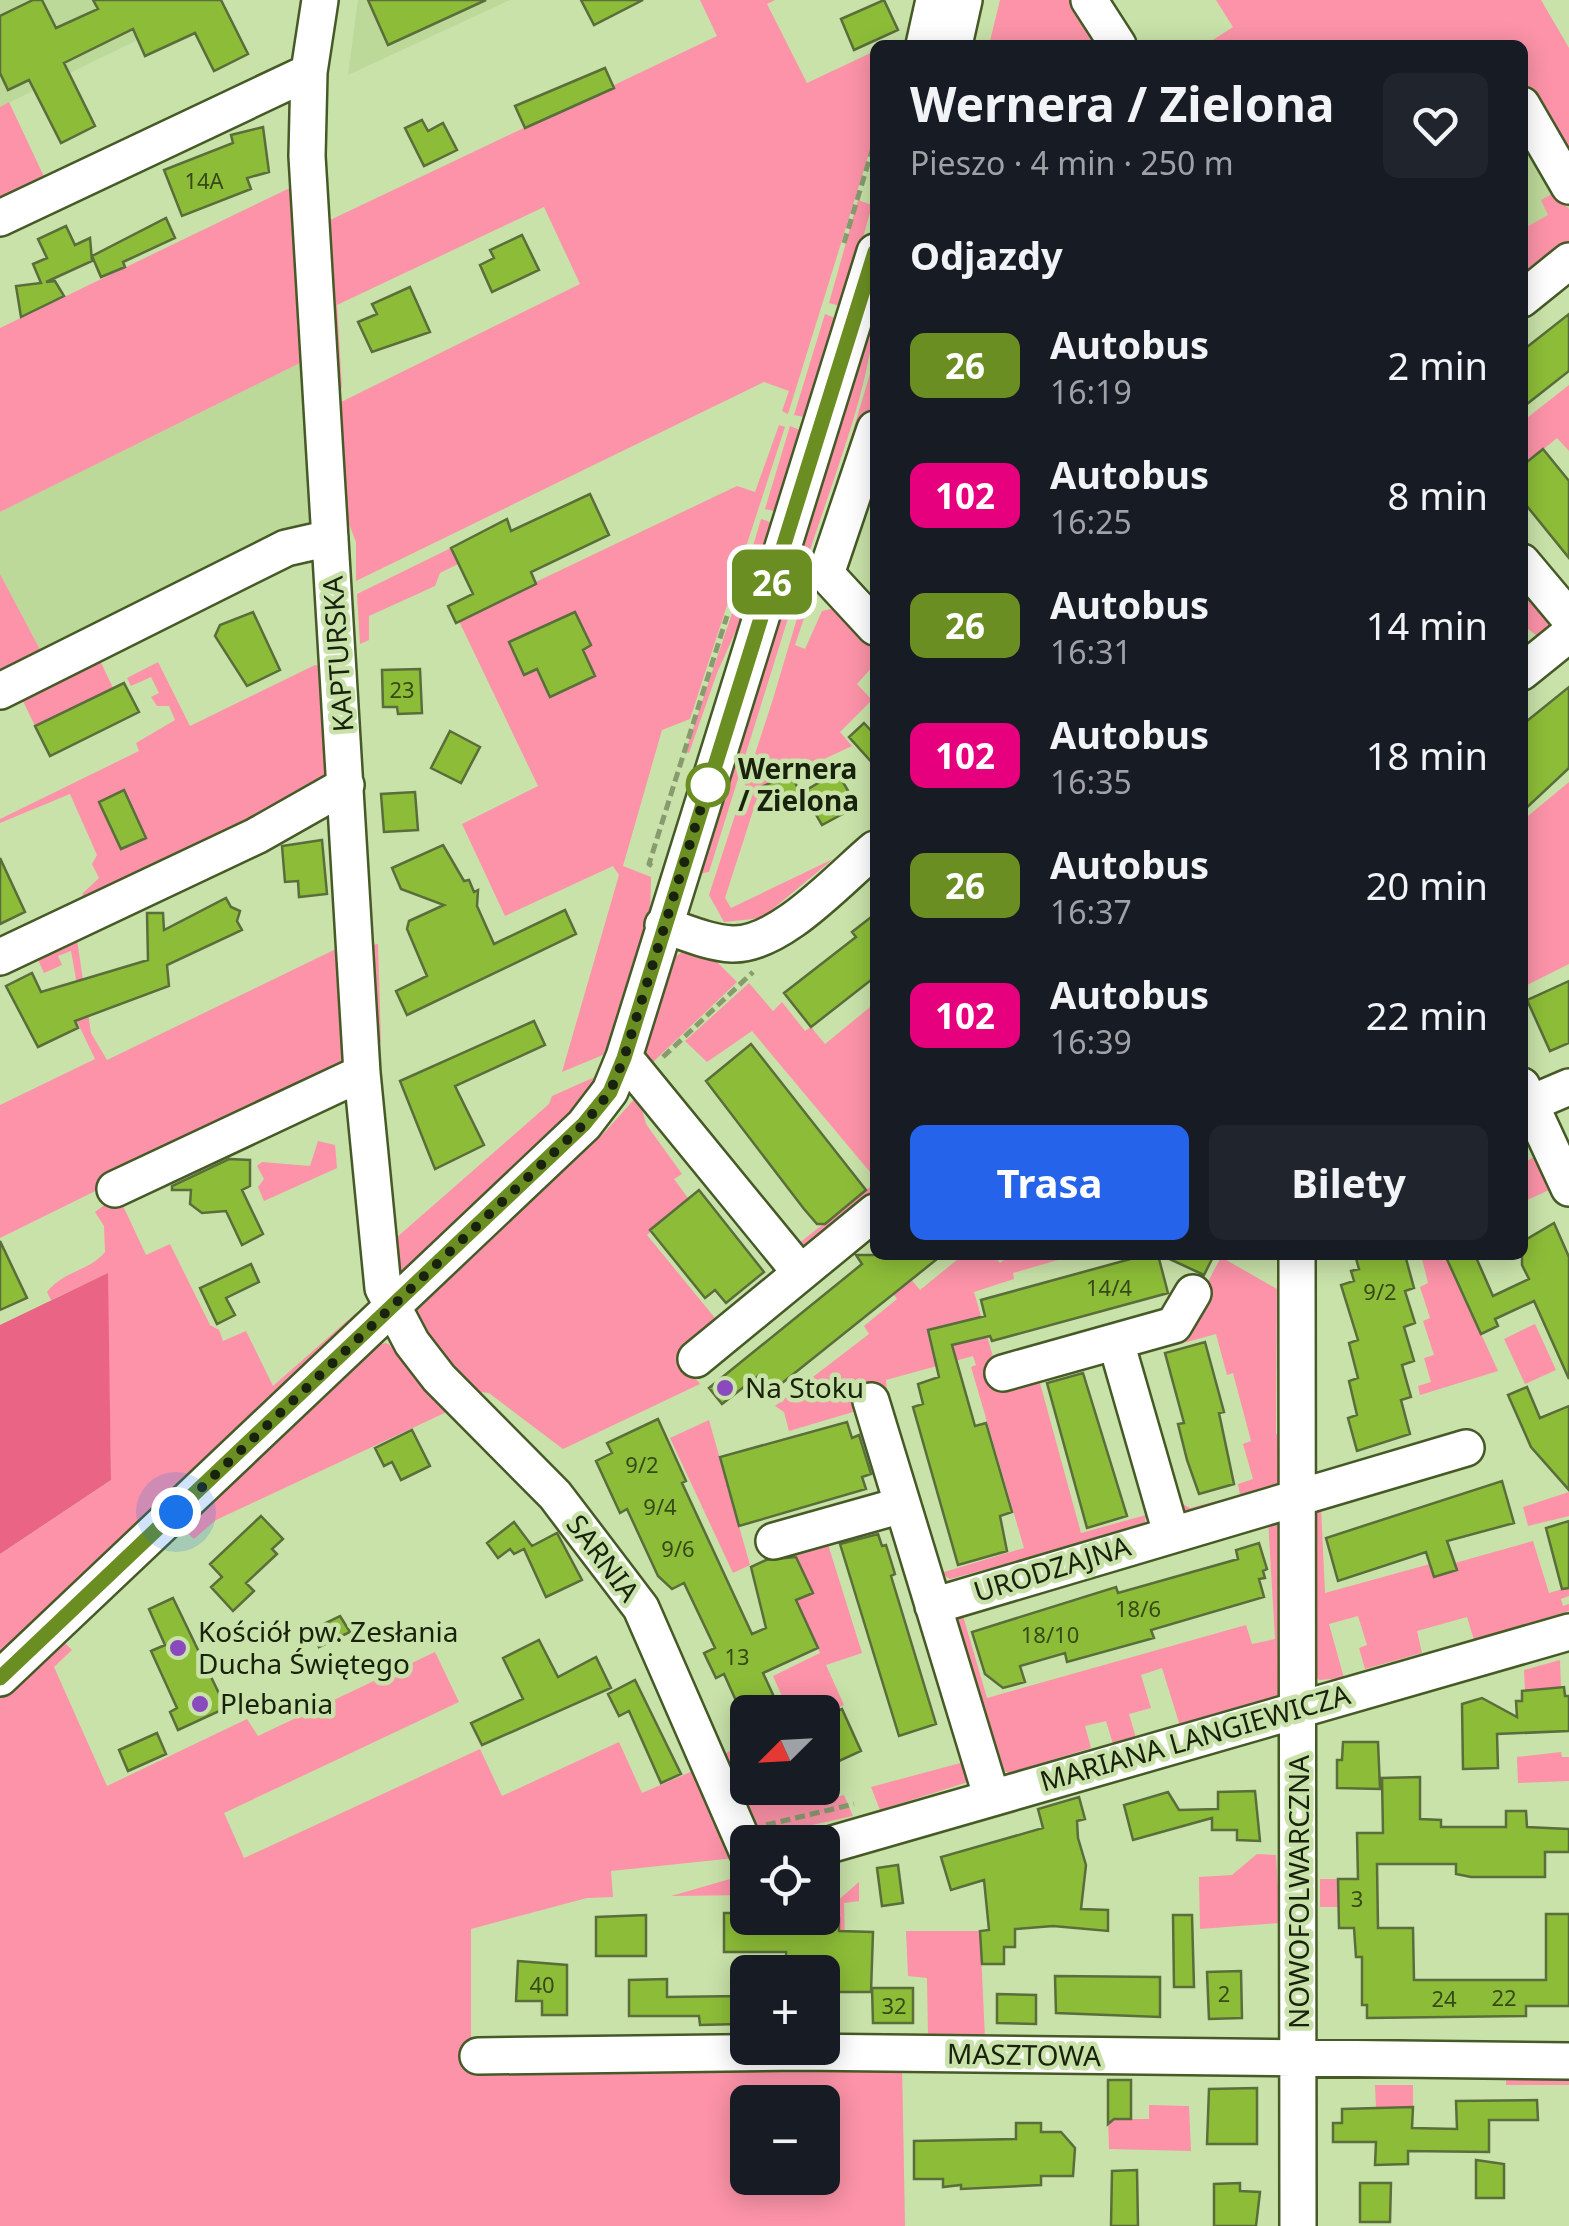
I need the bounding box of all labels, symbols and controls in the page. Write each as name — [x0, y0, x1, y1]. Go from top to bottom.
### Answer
text: Wernera / Zielona — [910, 71, 1335, 136]
button: heart — [1383, 73, 1488, 178]
text: Pieszo · 4 min · 250 m — [910, 141, 1234, 184]
house number: 14A — [184, 165, 225, 195]
text: Odjazdy — [910, 229, 1063, 281]
text: Autobus — [1050, 318, 1209, 370]
text: 2 min — [1388, 339, 1488, 391]
text: 26 — [945, 342, 985, 389]
text: 16:19 — [1050, 370, 1132, 413]
text: Autobus — [1050, 448, 1209, 500]
text: 8 min — [1388, 469, 1488, 521]
text: 102 — [935, 472, 995, 519]
text: 16:25 — [1050, 500, 1132, 543]
line badge: 26 — [727, 550, 817, 614]
text: 26 — [752, 559, 792, 606]
street label: KAPTURSKA — [313, 575, 361, 733]
text: Autobus — [1050, 578, 1209, 630]
text: 14 min — [1366, 599, 1488, 651]
text: 26 — [945, 602, 985, 649]
text: 16:31 — [1050, 630, 1132, 673]
house number: 23 — [389, 674, 415, 704]
text: Autobus — [1050, 708, 1209, 760]
text: 18 min — [1366, 729, 1488, 781]
text: 102 — [935, 732, 995, 779]
place label: Wernera / Zielona — [738, 749, 859, 819]
text: 16:35 — [1050, 760, 1132, 803]
marker: Wernera / Zielona — [687, 764, 729, 806]
text: Autobus — [1050, 838, 1209, 890]
text: 20 min — [1366, 859, 1488, 911]
text: 26 — [945, 862, 985, 909]
text: 16:37 — [1050, 890, 1132, 933]
text: Autobus — [1050, 968, 1209, 1020]
text: 22 min — [1366, 989, 1488, 1041]
text: 102 — [935, 992, 995, 1039]
text: 16:39 — [1050, 1020, 1132, 1063]
button: Trasa — [910, 1125, 1189, 1240]
button: Bilety — [1209, 1125, 1488, 1240]
house number: 14/4 — [1086, 1272, 1132, 1302]
house number: 9/2 — [1363, 1276, 1397, 1306]
place label: Na Stoku — [745, 1368, 864, 1406]
marker: Na Stoku — [714, 1377, 736, 1399]
house number: 9/2 — [625, 1449, 659, 1479]
your location — [151, 1487, 201, 1537]
house number: 9/4 — [643, 1491, 677, 1521]
street label: SARNIA — [559, 1506, 649, 1609]
street label: URODZAJNA — [969, 1526, 1135, 1610]
house number: 9/6 — [661, 1533, 695, 1563]
house number: 18/6 — [1115, 1593, 1161, 1623]
place label: Kościół pw. Zesłania Ducha Świętego — [198, 1612, 459, 1682]
house number: 18/10 — [1021, 1619, 1079, 1649]
marker: Kościół pw. Zesłania Ducha Świętego — [167, 1637, 189, 1659]
house number: 13 — [724, 1641, 750, 1671]
street label: MARIANA LANGIEWICZA — [1035, 1675, 1354, 1800]
place label: Plebania — [220, 1684, 333, 1722]
marker: Plebania — [189, 1693, 211, 1715]
north arrow — [730, 1695, 840, 1805]
map controls — [730, 1695, 840, 2195]
street label: NOWOFOLWARCZNA — [1279, 1755, 1317, 2029]
button: locate — [730, 1825, 840, 1935]
house number: 3 — [1351, 1883, 1363, 1913]
button: + — [730, 1955, 840, 2065]
house number: 40 — [529, 1969, 555, 1999]
house number: 2 — [1218, 1978, 1230, 2008]
house number: 22 — [1491, 1982, 1517, 2012]
house number: 24 — [1431, 1983, 1457, 2013]
house number: 32 — [881, 1990, 907, 2020]
street label: MASZTOWA — [947, 2034, 1101, 2074]
button: − — [730, 2085, 840, 2195]

